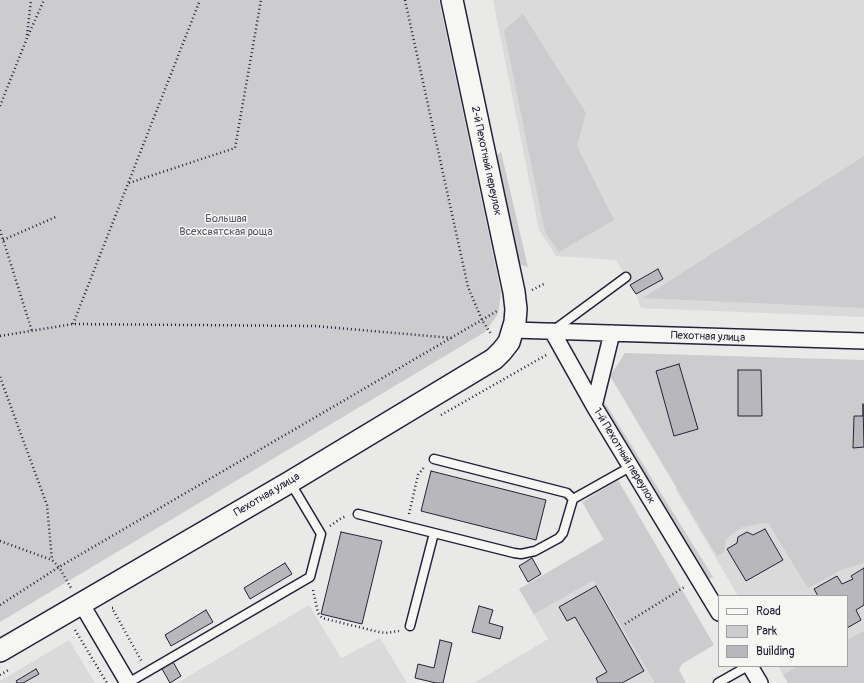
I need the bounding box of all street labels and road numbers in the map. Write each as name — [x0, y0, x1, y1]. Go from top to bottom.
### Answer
street label: 2-й Пехотный переулок — [468, 105, 504, 217]
street label: Пехотная улица — [671, 329, 745, 345]
street label: 1-й Пехотный переулок — [590, 406, 658, 506]
street label: Пехотная улица — [232, 470, 302, 520]

